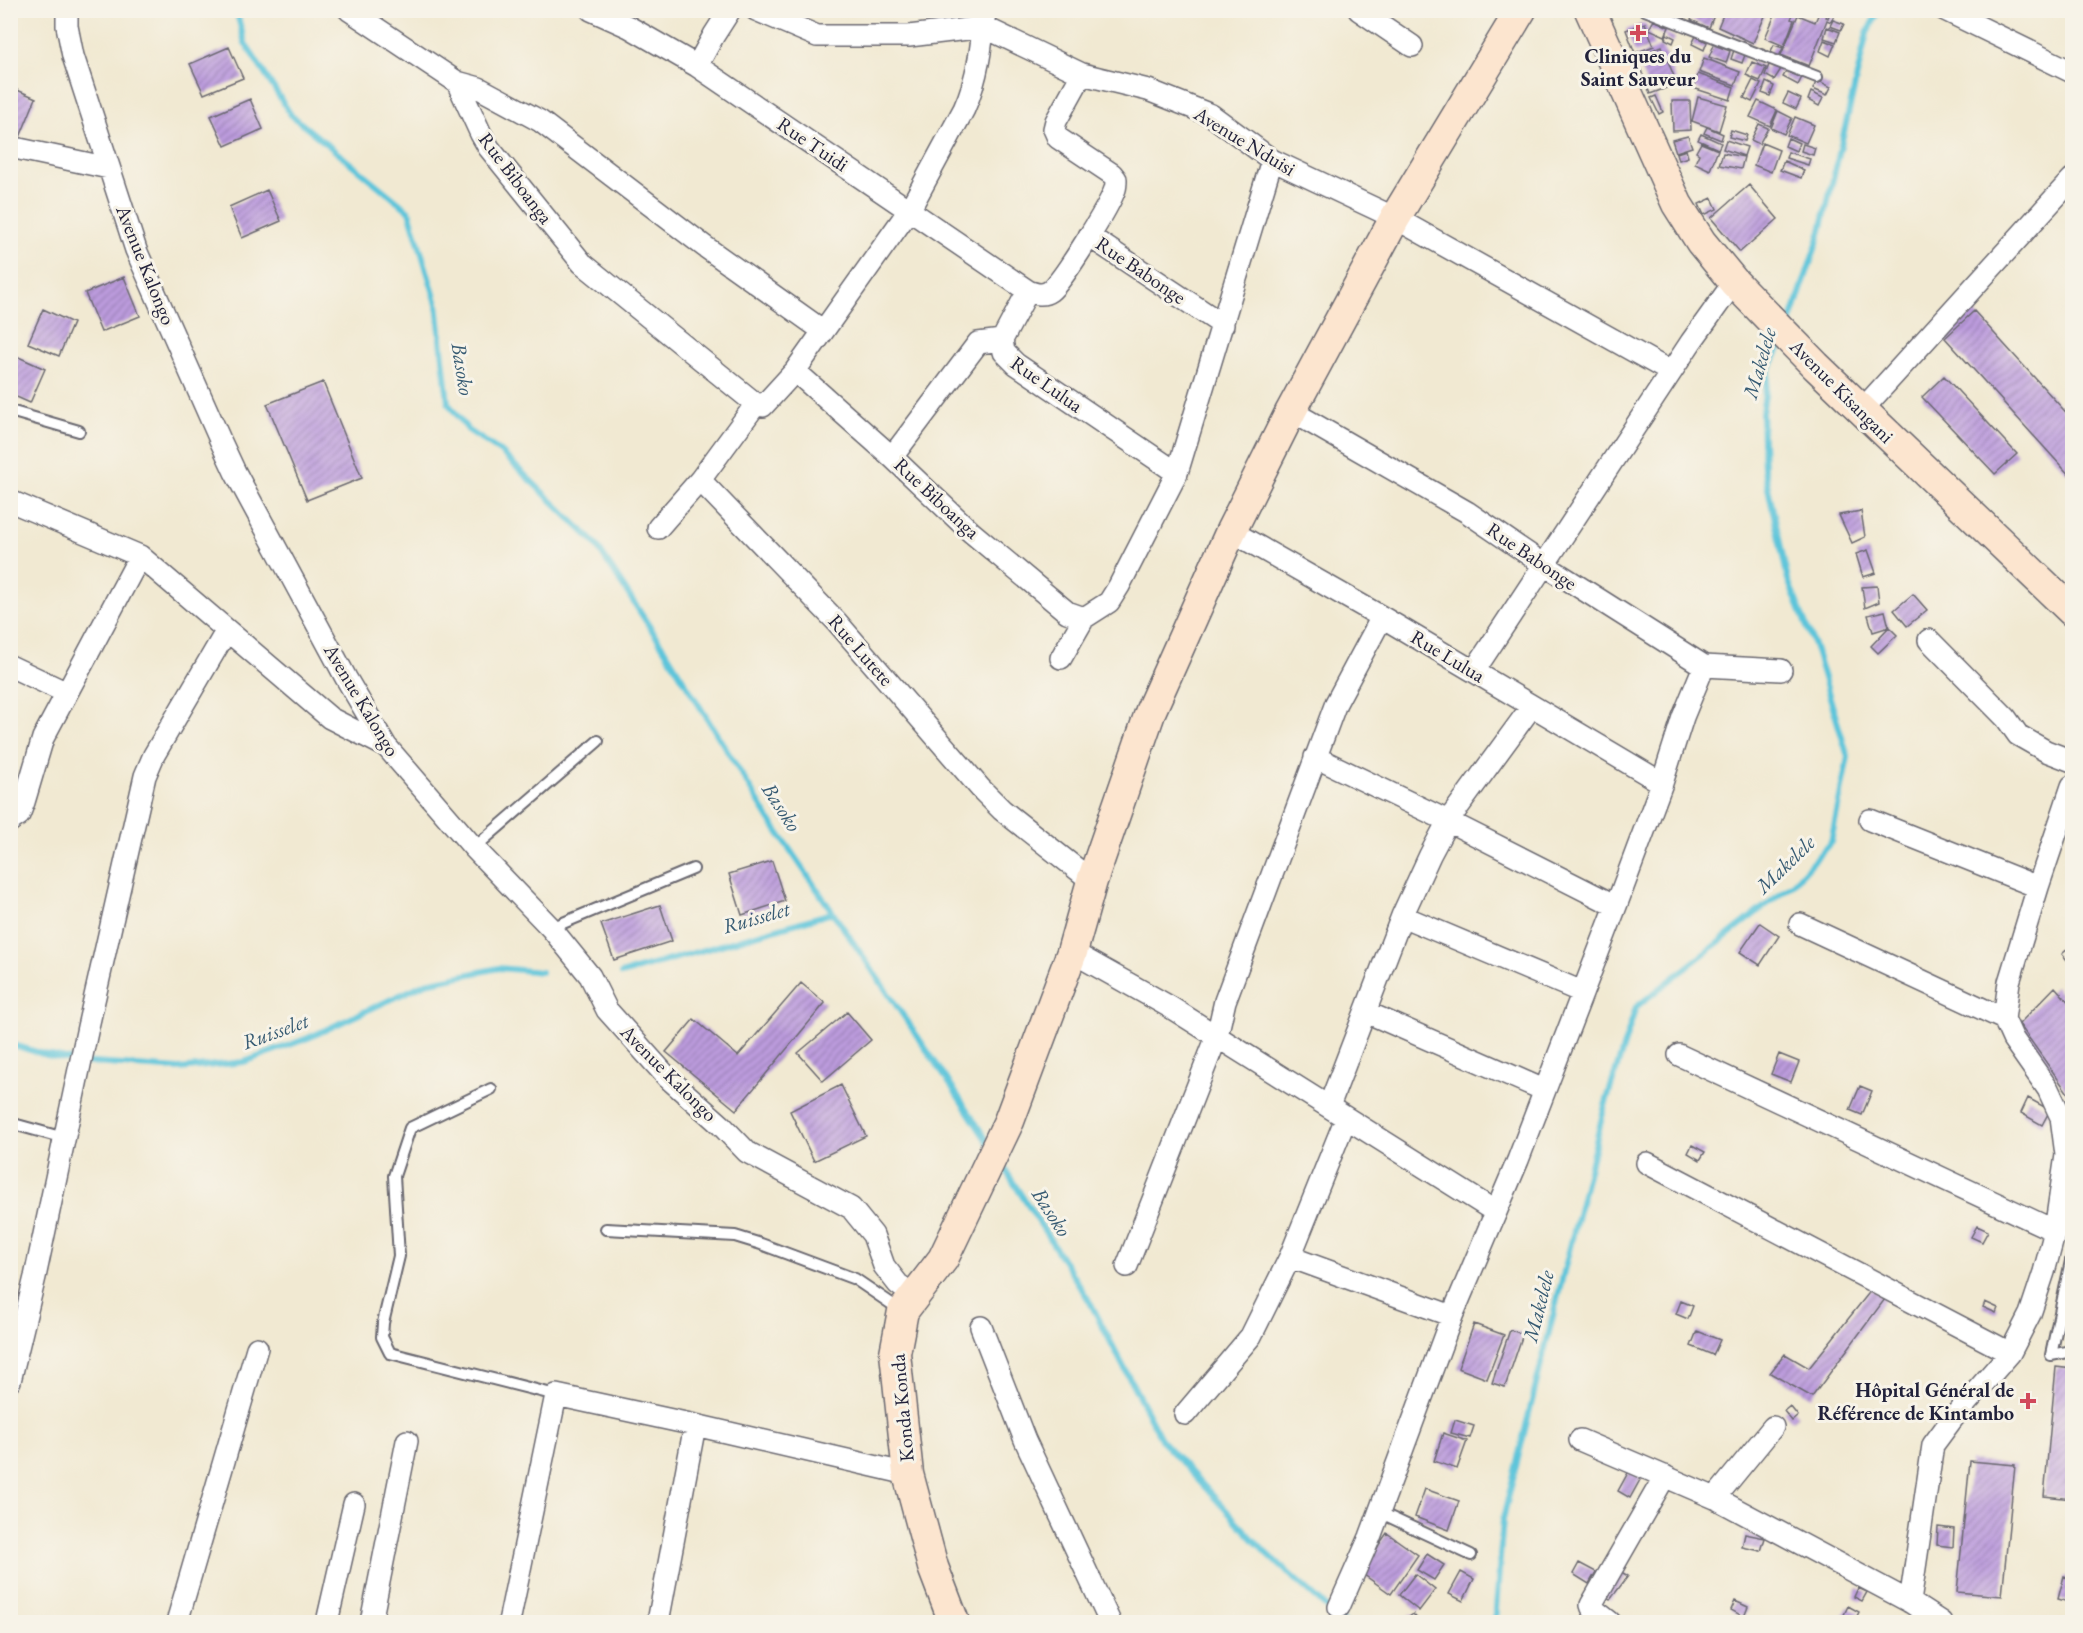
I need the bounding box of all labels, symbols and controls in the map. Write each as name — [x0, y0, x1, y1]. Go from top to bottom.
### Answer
marker: Cliniques du Saint Sauveur — [1629, 24, 1647, 42]
place label: Cliniques du Saint Sauveur — [1581, 43, 1696, 92]
street label: Avenue Nduisi — [1189, 100, 1301, 182]
street label: Rue Tuidi — [772, 111, 854, 177]
street label: Rue Biboanga — [473, 127, 559, 229]
street label: Avenue Kalongo — [110, 200, 182, 329]
street label: Rue Babonge — [1091, 230, 1191, 310]
water label: Makelele — [1735, 324, 1782, 404]
street label: Avenue Kisangani — [1784, 333, 1900, 449]
water label: Basoko — [445, 340, 480, 397]
street label: Rue Lulua — [1006, 350, 1088, 418]
street label: Rue Biboanga — [889, 452, 985, 544]
street label: Rue Babonge — [1482, 516, 1582, 596]
street label: Rue Lutete — [823, 609, 899, 692]
street label: Rue Lulua — [1406, 624, 1490, 688]
street label: Avenue Kalongo — [318, 638, 406, 761]
water label: Basoko — [756, 776, 808, 837]
water label: Makelele — [1748, 828, 1821, 900]
water label: Ruisselet — [719, 894, 794, 939]
water label: Ruisselet — [238, 1006, 313, 1055]
street label: Avenue Kalongo — [614, 1018, 723, 1127]
water label: Basoko — [1026, 1181, 1078, 1242]
water label: Makelele — [1516, 1267, 1560, 1346]
street label: Konda Konda — [884, 1353, 920, 1463]
place label: Hôpital Général de Référence de Kintambo — [1817, 1377, 2014, 1426]
marker: Hôpital Général de Référence de Kintambo — [2019, 1392, 2037, 1410]

